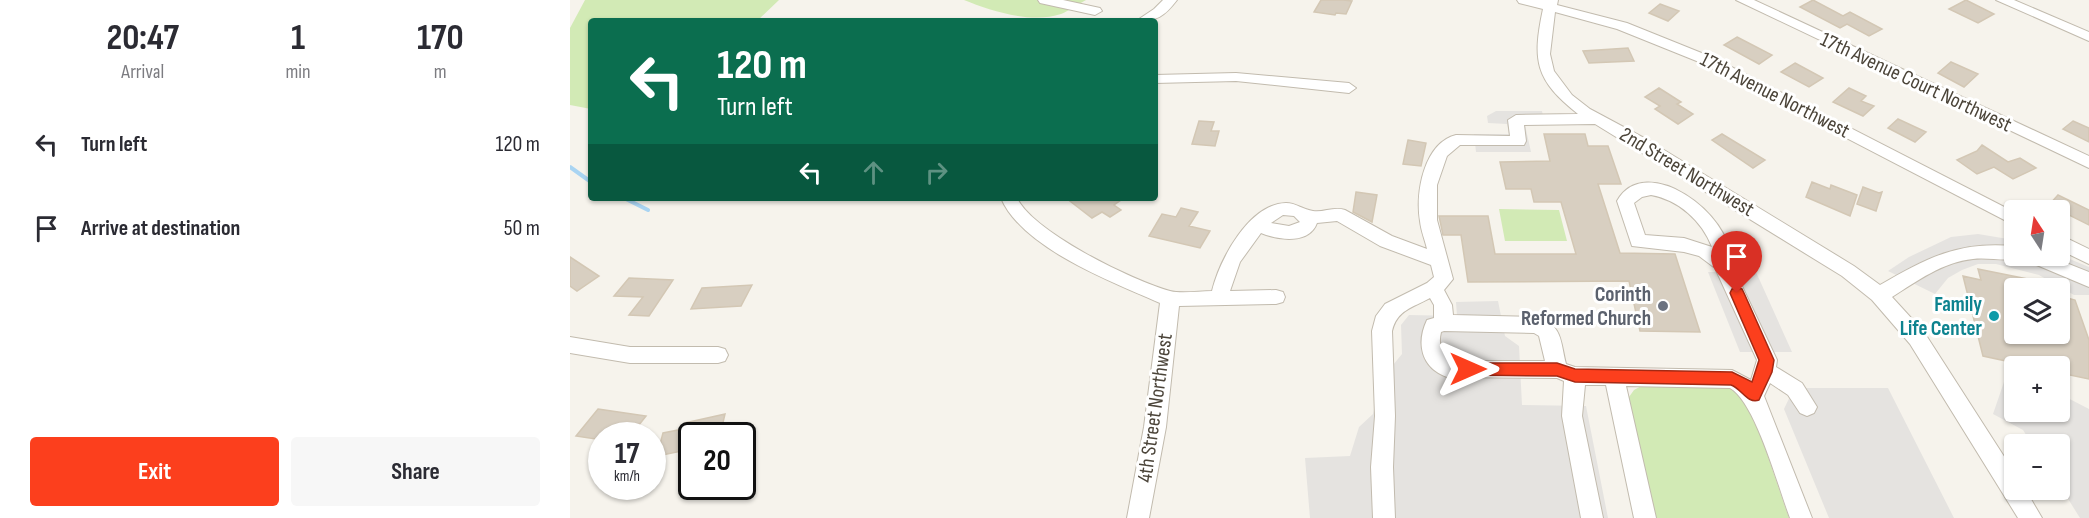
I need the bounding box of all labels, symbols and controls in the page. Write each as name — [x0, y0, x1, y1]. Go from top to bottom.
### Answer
text: 20:47 — [106, 17, 179, 60]
text: 1 — [291, 17, 305, 60]
text: 170 — [417, 17, 464, 60]
street label: 17th Avenue Court Northwest — [1816, 27, 2016, 137]
text: 120 m — [717, 40, 807, 91]
icon: left — [618, 42, 696, 120]
street label: 17th Avenue Northwest — [1696, 47, 1854, 143]
text: Arrival — [121, 60, 164, 84]
text: min — [285, 60, 311, 84]
text: m — [434, 60, 447, 84]
text: Turn left — [717, 91, 793, 123]
street label: 2nd Street Northwest — [1615, 122, 1759, 222]
icon: left — [30, 128, 63, 161]
text: Turn left — [81, 131, 147, 158]
text: 120 m — [496, 131, 540, 158]
icon: left — [794, 156, 827, 189]
icon: ahead — [857, 156, 890, 189]
icon: right — [920, 156, 953, 189]
north arrow — [2004, 200, 2070, 266]
map controls — [2004, 200, 2070, 500]
icon: arrive — [30, 212, 63, 245]
text: Arrive at destination — [81, 215, 240, 242]
text: 50 m — [504, 215, 540, 242]
pin — [1711, 231, 1762, 293]
icon: arrive — [1720, 240, 1753, 273]
button: layers — [2004, 278, 2070, 344]
place label: Corinth Reformed Church — [1521, 282, 1651, 331]
place label: Family Life Center — [1900, 292, 1982, 341]
marker: Corinth Reformed Church — [1656, 299, 1670, 313]
marker: Family Life Center — [1987, 309, 2001, 323]
street label: 4th Street Northwest — [1132, 332, 1178, 484]
position arrow — [1436, 337, 1500, 401]
button: + — [2004, 356, 2070, 422]
speed limit sign: 20 — [678, 422, 756, 500]
button: − — [2004, 434, 2070, 500]
text: 17 — [615, 436, 639, 472]
button: Exit — [30, 437, 279, 506]
button: Share — [291, 437, 540, 506]
text: km/h — [614, 467, 640, 486]

